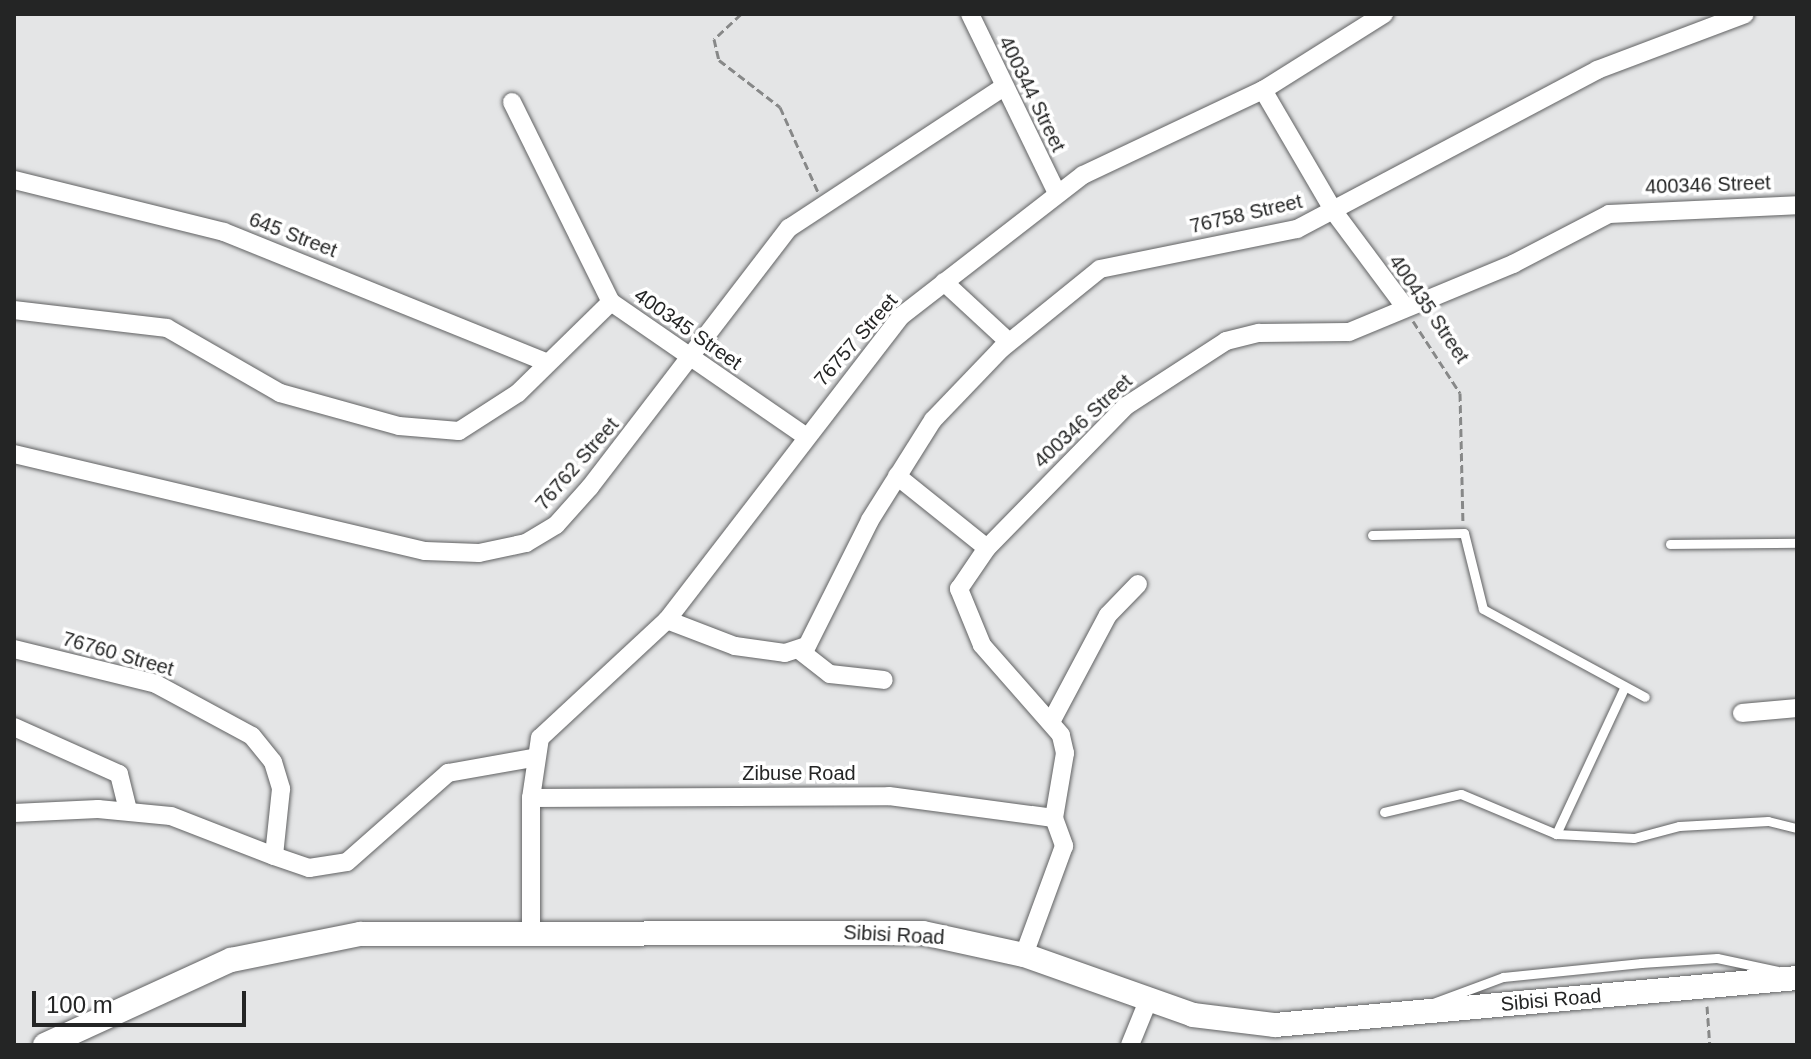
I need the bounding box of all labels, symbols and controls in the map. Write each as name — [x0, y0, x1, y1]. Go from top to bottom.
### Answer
street label: 400344 Street — [994, 32, 1070, 156]
street label: 400346 Street — [1645, 171, 1771, 199]
street label: 76758 Street — [1188, 189, 1304, 239]
street label: 645 Street — [246, 207, 340, 263]
street label: 400435 Street — [1384, 250, 1474, 368]
street label: 400345 Street — [630, 283, 746, 375]
street label: 76757 Street — [809, 289, 903, 391]
street label: 400346 Street — [1029, 369, 1137, 473]
street label: 76762 Street — [530, 413, 624, 515]
street label: 76760 Street — [60, 627, 176, 681]
street label: Zibuse Road — [742, 761, 856, 785]
street label: Sibisi Road — [843, 920, 945, 950]
scale bar — [36, 975, 250, 1025]
street label: Sibisi Road — [1500, 984, 1602, 1016]
text: 100 m — [46, 991, 113, 1018]

